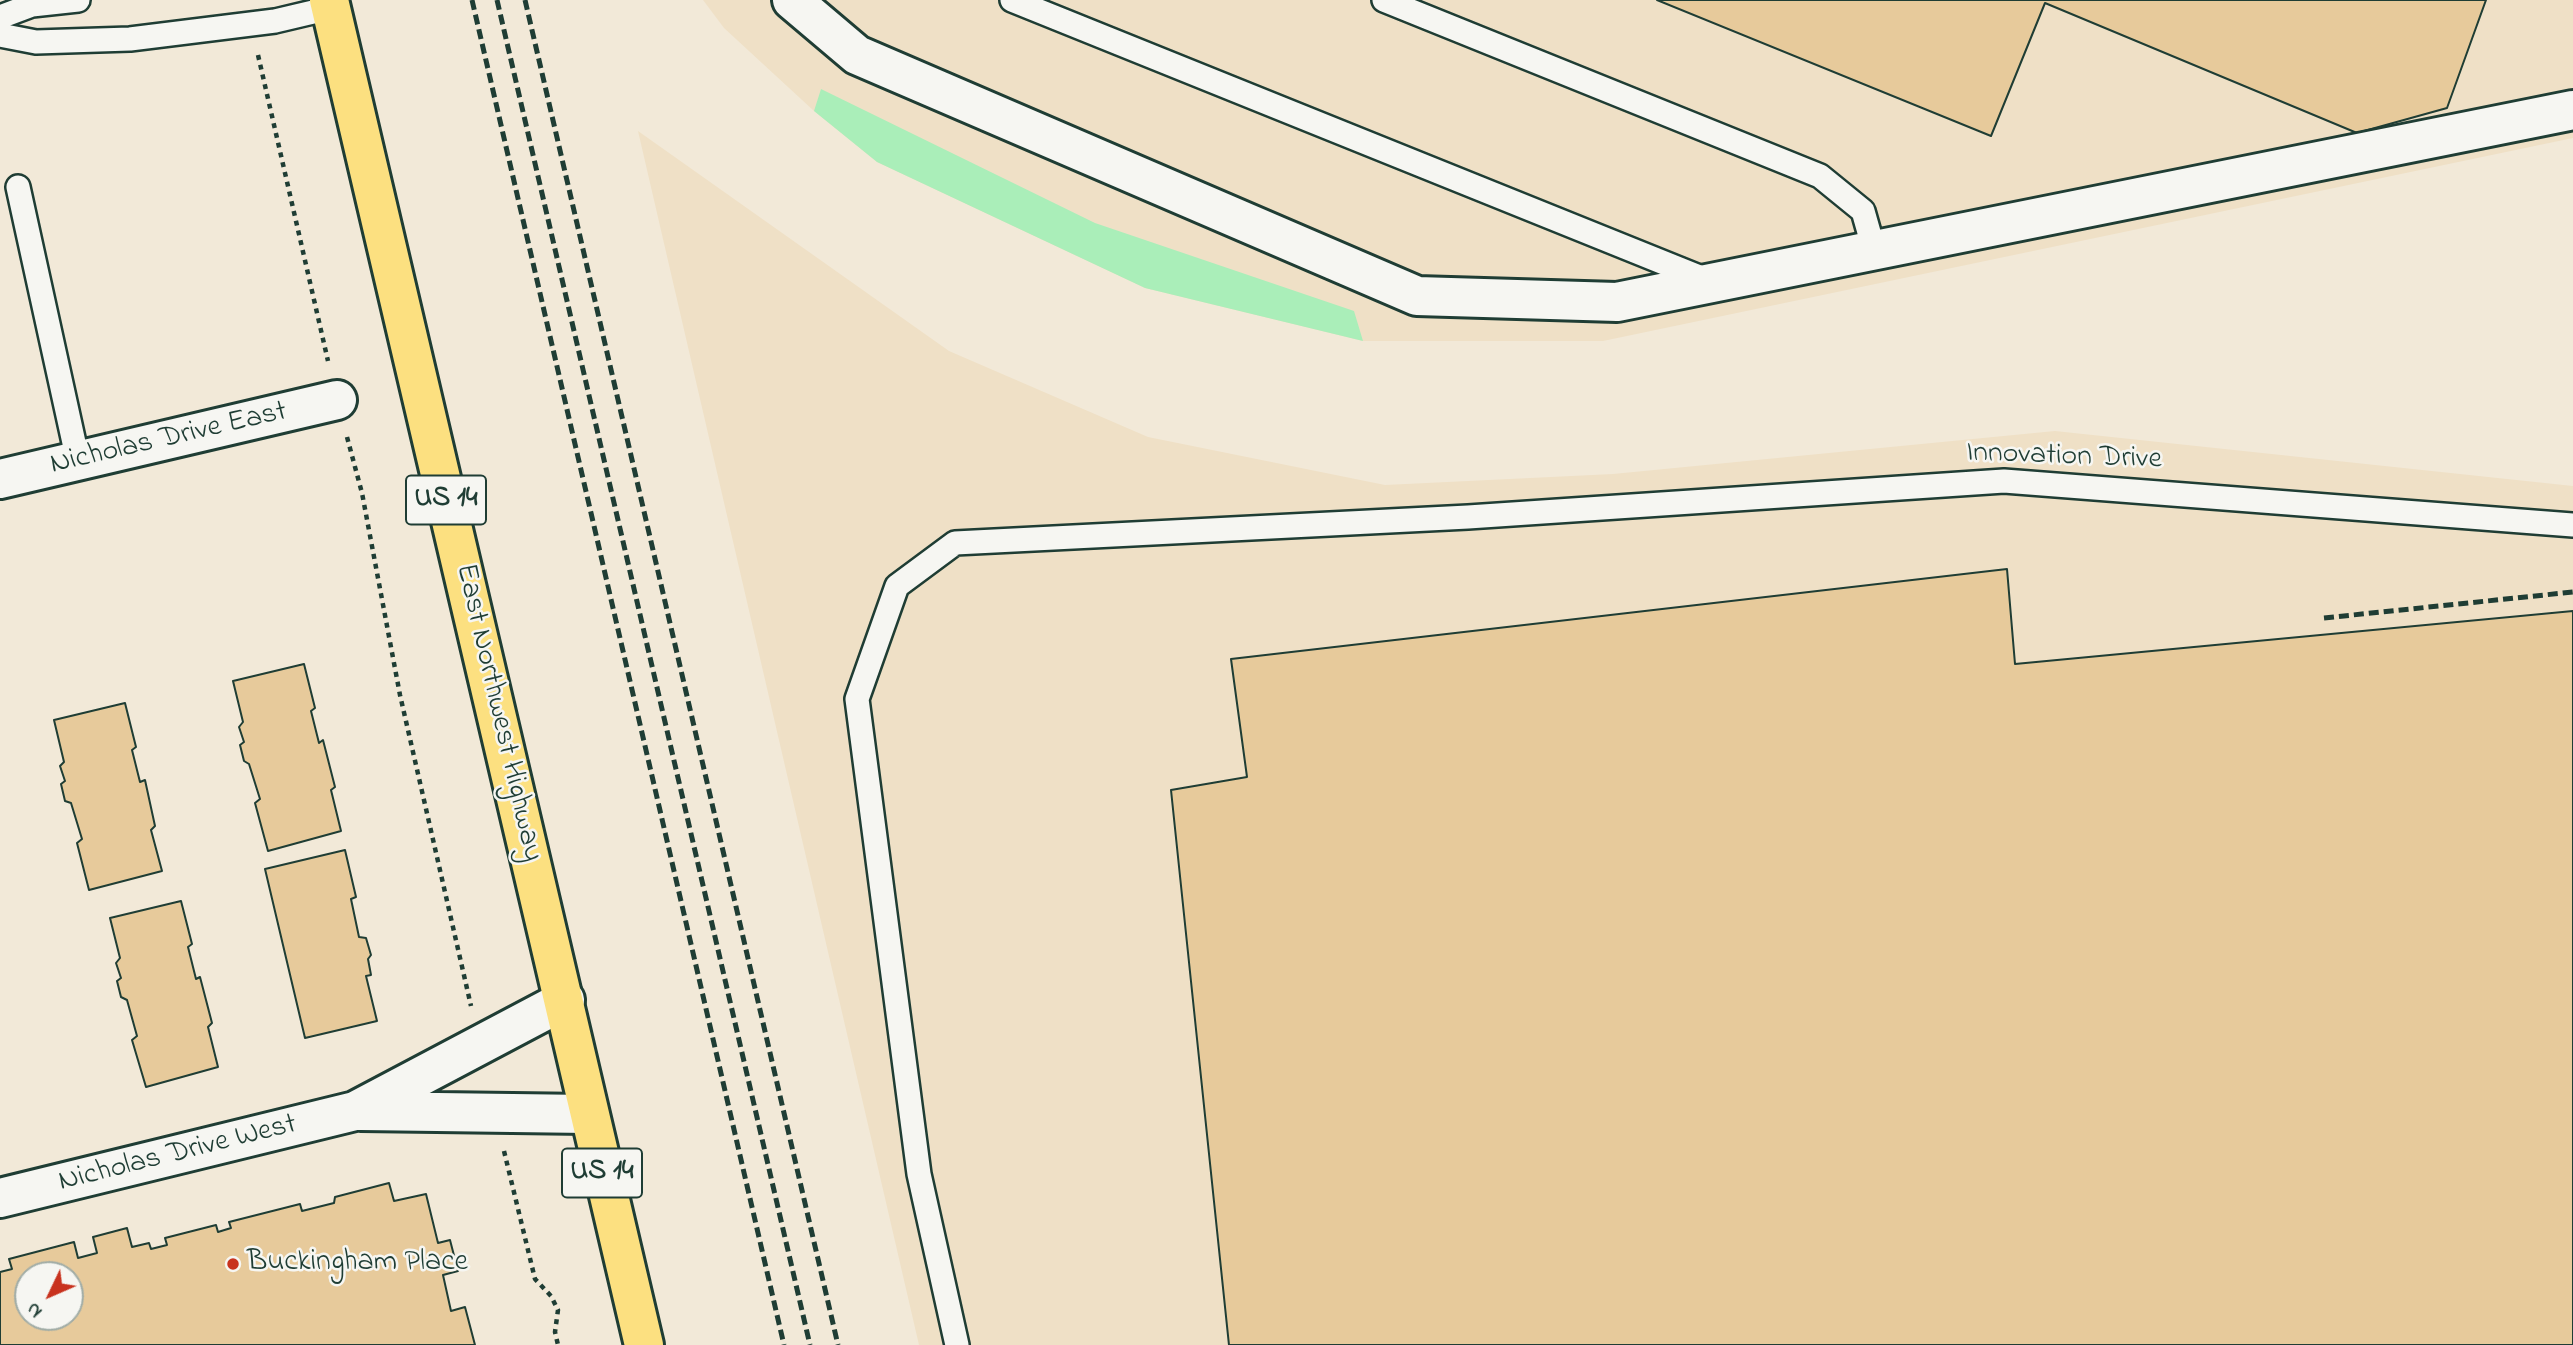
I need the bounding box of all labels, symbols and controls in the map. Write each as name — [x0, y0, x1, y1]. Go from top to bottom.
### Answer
street label: Nicholas Drive East — [47, 395, 291, 485]
street label: Innovation Drive — [1965, 437, 2163, 479]
road number: US 14 — [406, 476, 486, 524]
street label: East Northwest Highway — [445, 561, 549, 865]
street label: Nicholas Drive West — [55, 1108, 301, 1202]
road number: US 14 — [562, 1148, 642, 1198]
place label: Buckingham Place — [247, 1246, 468, 1282]
marker: Buckingham Place — [225, 1256, 241, 1272]
north arrow — [14, 1261, 84, 1331]
text: N — [21, 1296, 49, 1324]

